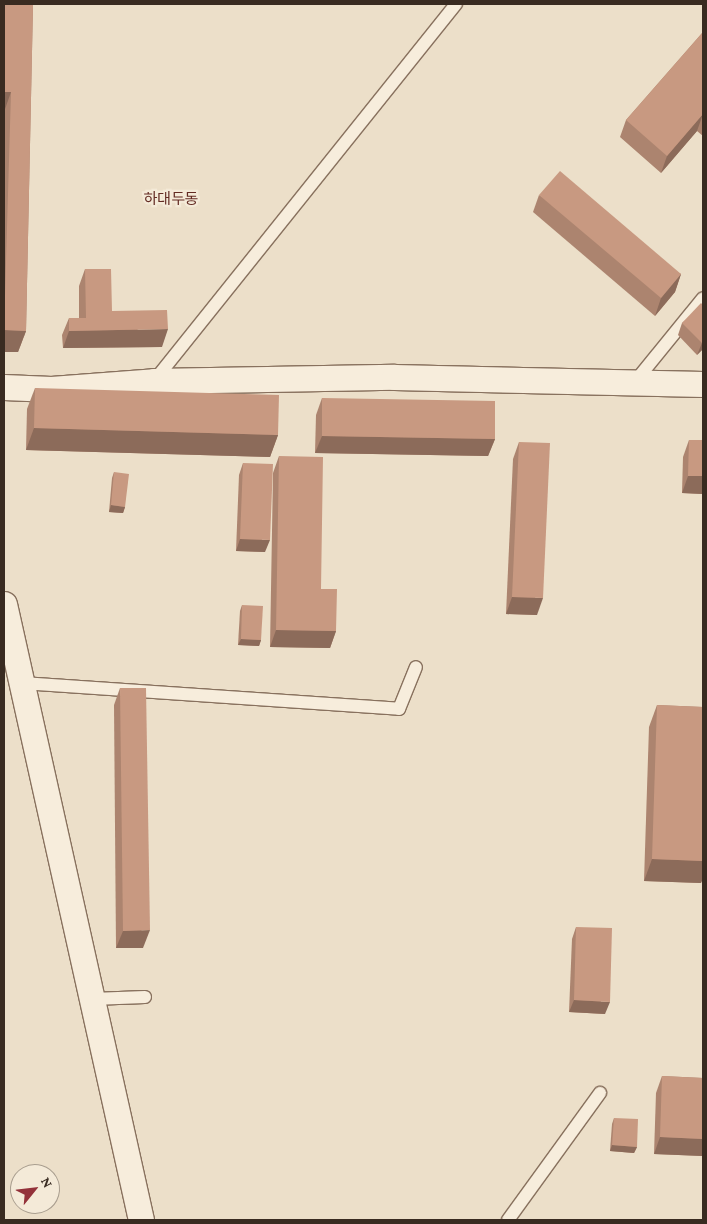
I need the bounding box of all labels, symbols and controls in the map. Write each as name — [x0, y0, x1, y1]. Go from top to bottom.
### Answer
district label: 하대두동 — [143, 191, 199, 209]
north arrow — [10, 1164, 60, 1214]
text: N — [38, 1174, 57, 1190]

